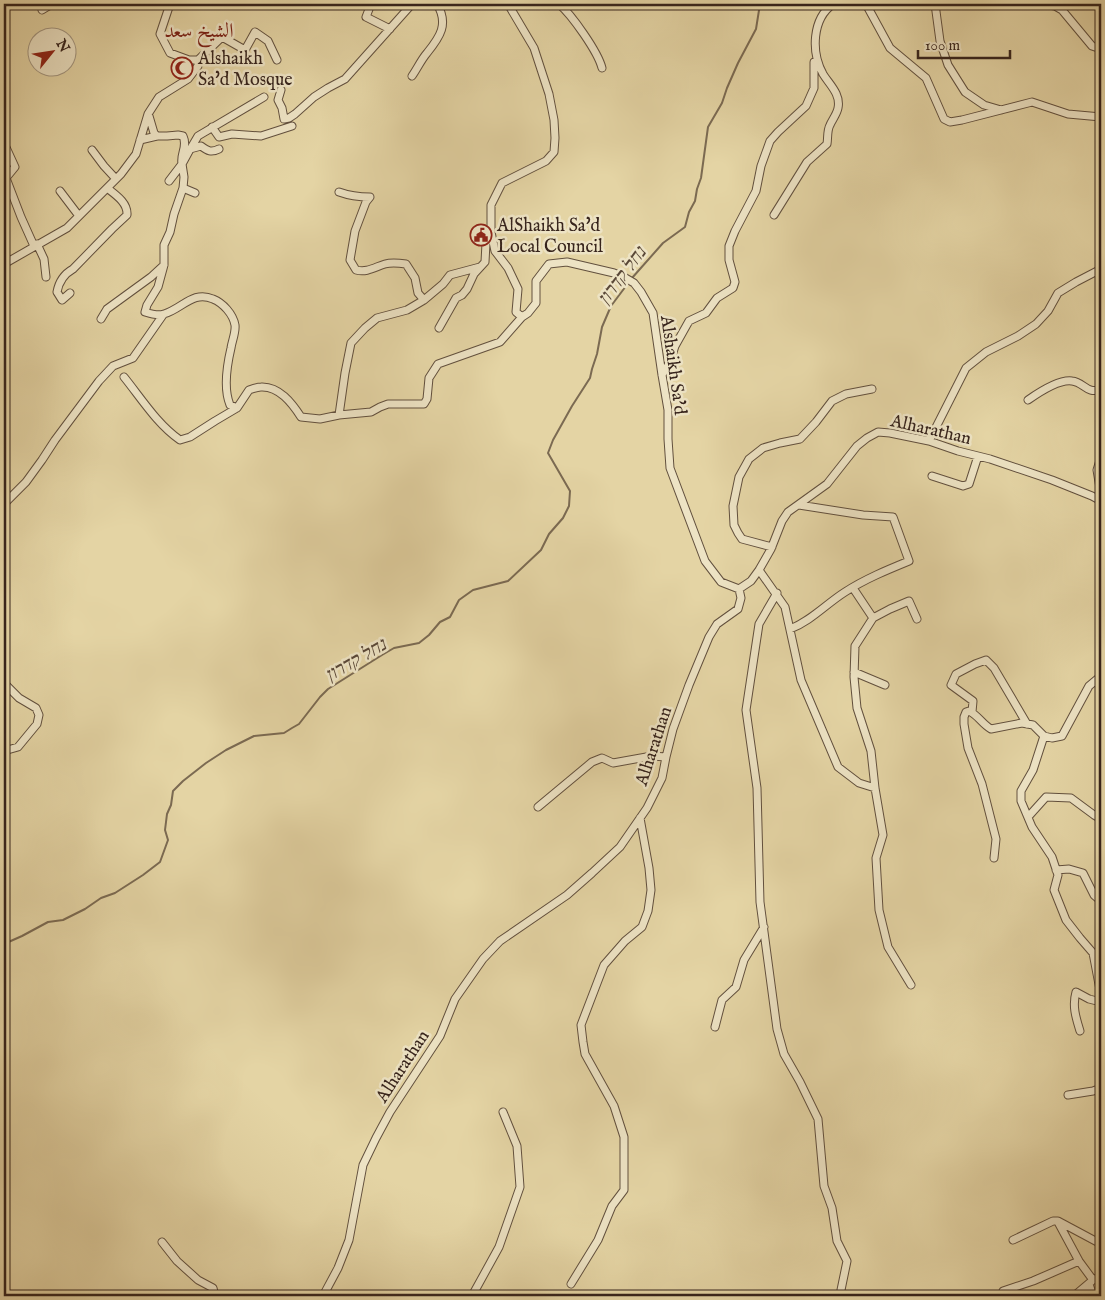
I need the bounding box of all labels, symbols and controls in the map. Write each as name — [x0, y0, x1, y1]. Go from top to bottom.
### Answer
district label: الشيخ سعد — [164, 19, 234, 48]
north arrow — [28, 28, 78, 78]
scale bar — [918, 28, 1010, 60]
text: N — [51, 35, 73, 56]
text: 100 m — [925, 36, 961, 55]
place label: Alshaikh Sa'd Mosque — [197, 48, 293, 92]
mosque icon: Alshaikh Sa'd Mosque — [170, 56, 194, 80]
place label: AlShaikh Sa'd Local Council — [496, 215, 603, 259]
public building icon: AlShaikh Sa'd Local Council — [469, 223, 493, 247]
water label: נחל קדרון — [593, 241, 653, 310]
street label: Alshaikh Sa'd — [654, 313, 691, 417]
street label: Alharathan — [887, 410, 974, 451]
water label: נחל קדרון — [321, 633, 392, 688]
street label: Alharathan — [631, 704, 678, 790]
street label: Alharathan — [371, 1026, 435, 1108]

